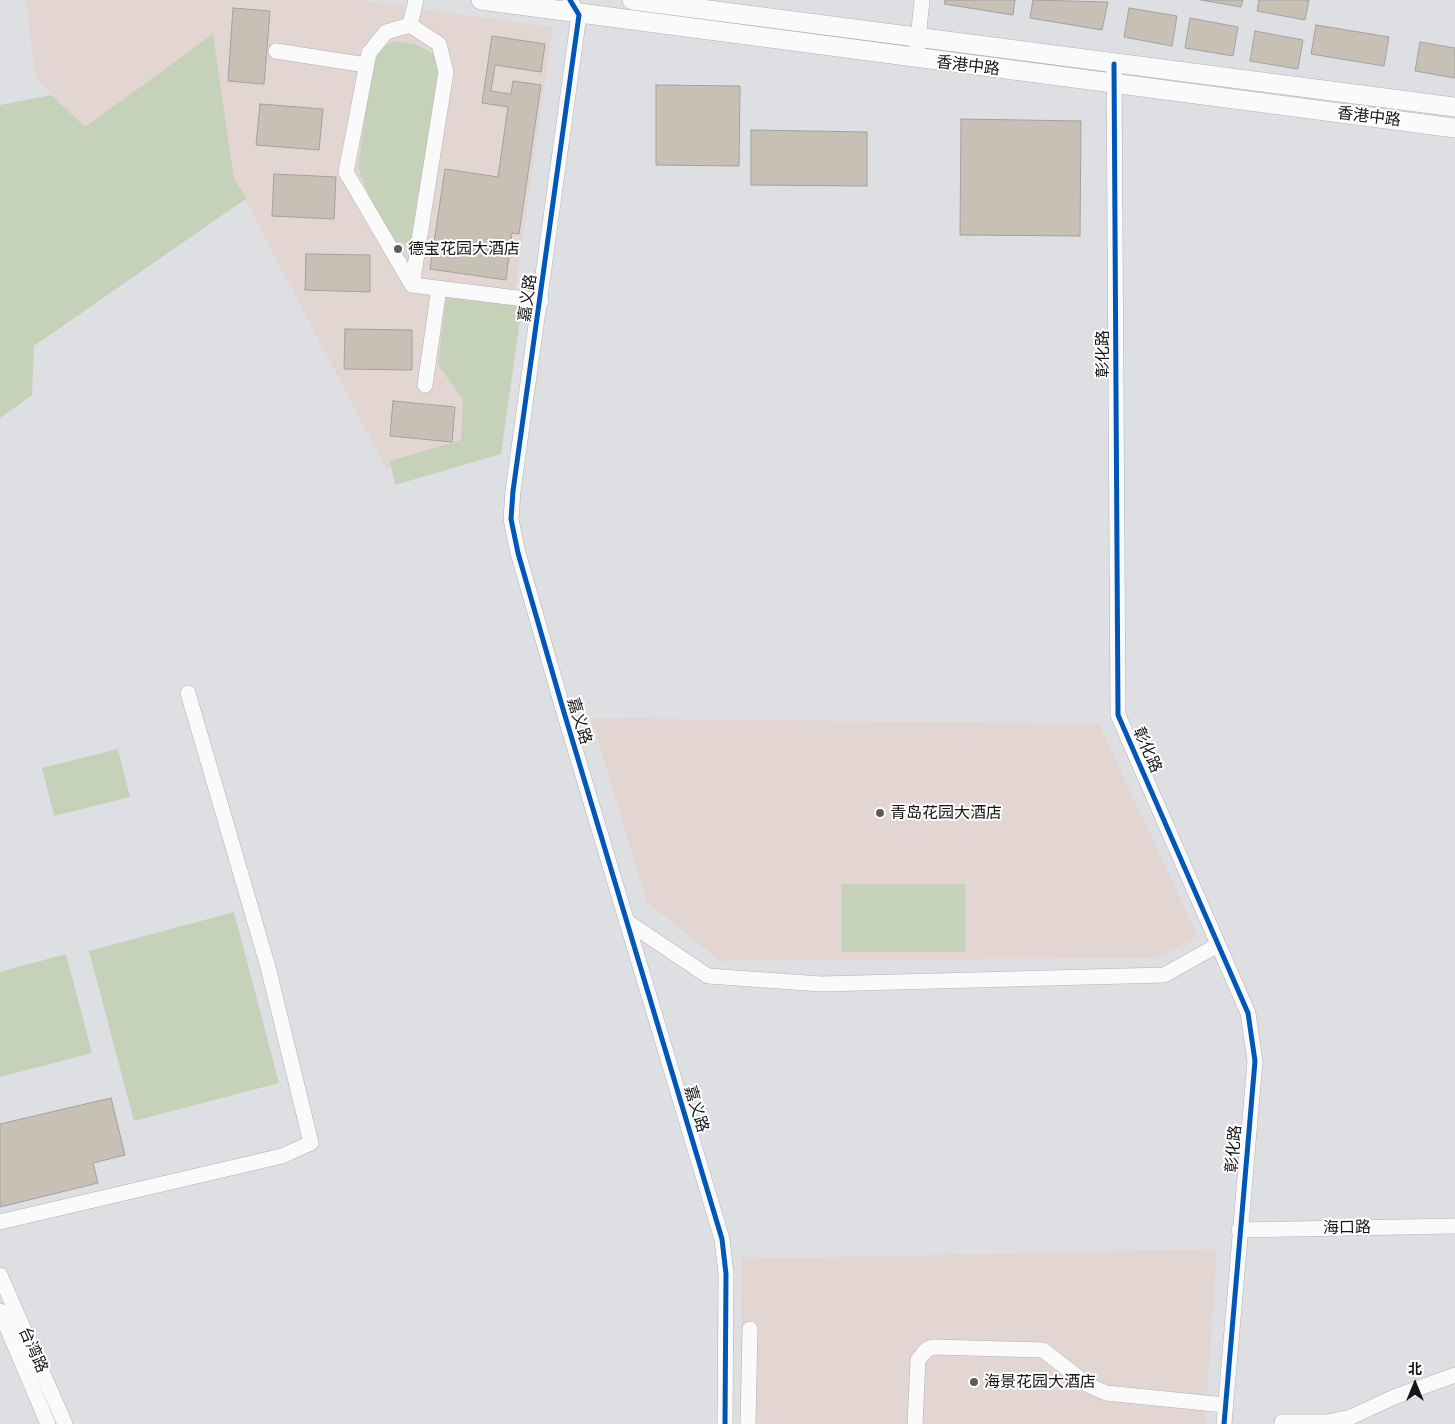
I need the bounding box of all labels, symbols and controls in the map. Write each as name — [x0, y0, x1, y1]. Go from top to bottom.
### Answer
street label: 香港中路 — [935, 53, 1001, 79]
street label: 香港中路 — [1336, 104, 1402, 130]
place label: 德宝花园大酒店 — [408, 239, 520, 259]
marker: 德宝花园大酒店 — [392, 243, 404, 255]
street label: 嘉义路 — [515, 273, 541, 323]
street label: 彰化路 — [1093, 330, 1113, 378]
street label: 嘉义路 — [563, 695, 595, 747]
street label: 彰化路 — [1128, 724, 1166, 776]
place label: 青岛花园大酒店 — [890, 803, 1002, 823]
marker: 青岛花园大酒店 — [874, 807, 886, 819]
street label: 嘉义路 — [680, 1083, 712, 1135]
street label: 彰化路 — [1222, 1124, 1246, 1174]
street label: 海口路 — [1323, 1218, 1371, 1238]
street label: 台湾路 — [14, 1324, 52, 1376]
north arrow — [1390, 1359, 1440, 1409]
text: 北 — [1408, 1360, 1422, 1378]
place label: 海景花园大酒店 — [984, 1372, 1096, 1392]
marker: 海景花园大酒店 — [968, 1376, 980, 1388]

